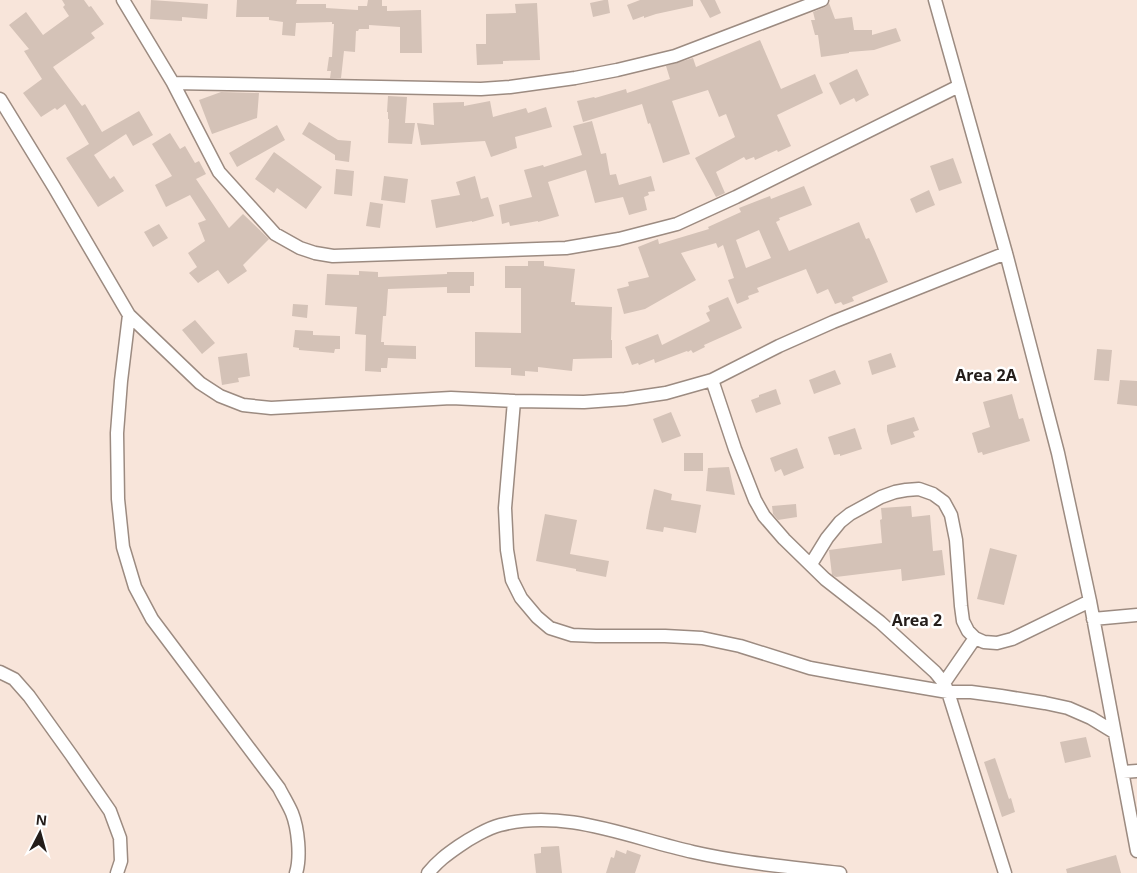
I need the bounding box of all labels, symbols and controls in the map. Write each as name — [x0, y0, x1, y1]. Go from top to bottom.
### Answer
district label: Area 2A — [955, 364, 1018, 386]
district label: Area 2 — [892, 609, 942, 631]
north arrow — [15, 808, 65, 858]
text: N — [35, 810, 48, 830]

